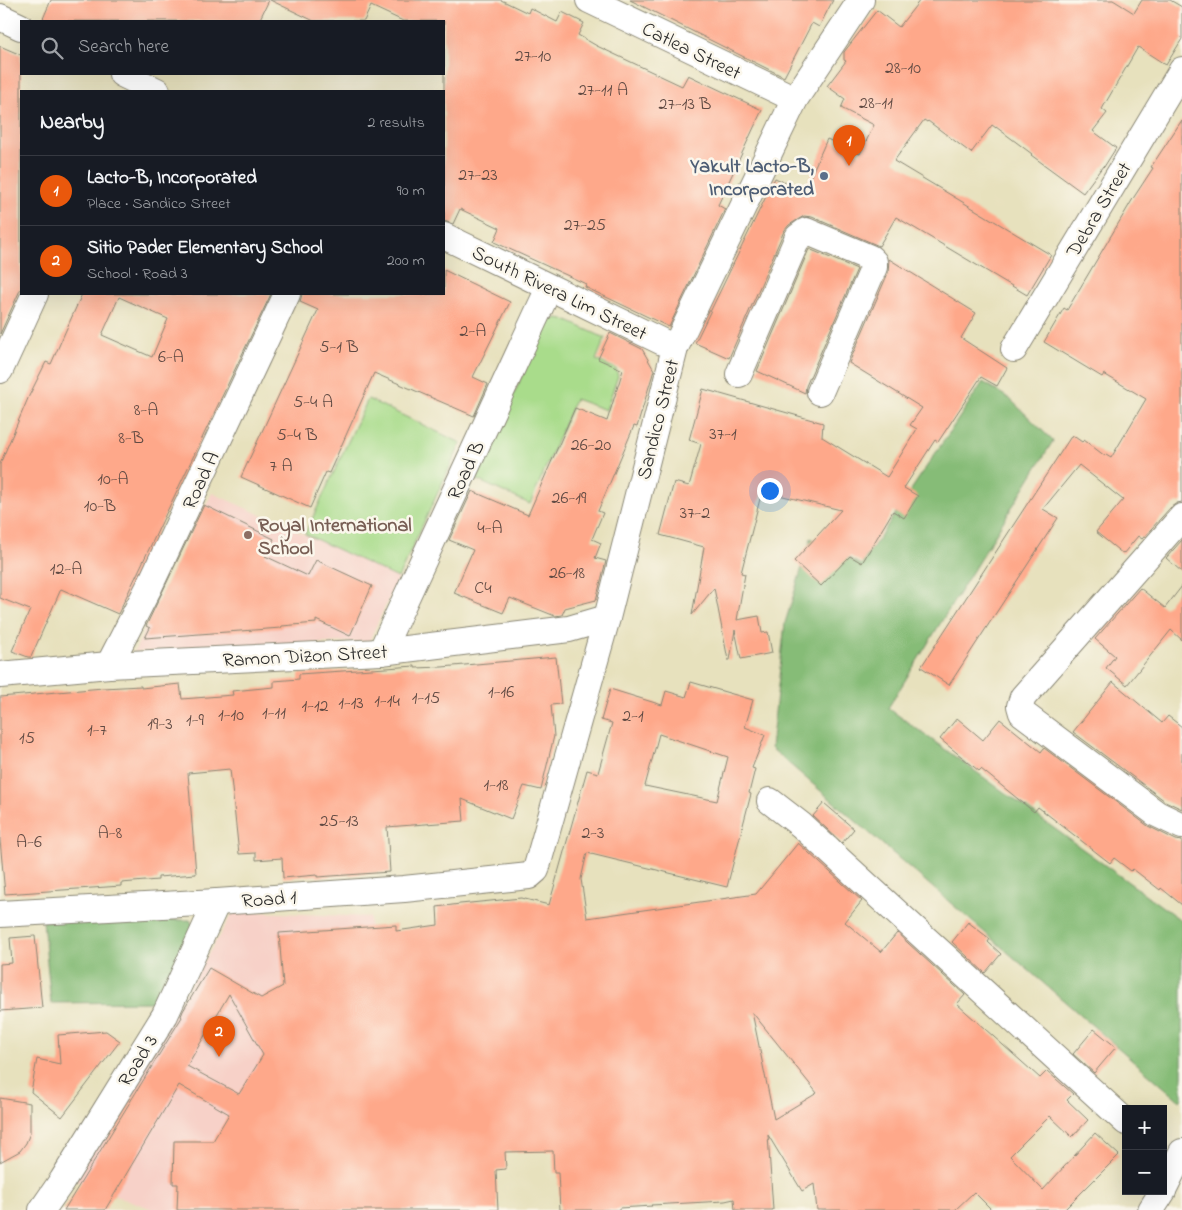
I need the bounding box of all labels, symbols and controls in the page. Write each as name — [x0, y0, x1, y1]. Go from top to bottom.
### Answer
street label: Catlea Street — [636, 16, 746, 89]
search box — [20, 20, 445, 75]
icon: search — [38, 34, 66, 62]
text: Search here — [78, 34, 169, 61]
house number: 27-10 — [515, 44, 552, 70]
house number: 28-10 — [885, 56, 921, 82]
house number: 27-11 A — [578, 78, 628, 104]
house number: 28-11 — [859, 91, 893, 117]
house number: 27-13 B — [659, 92, 711, 118]
text: Nearby — [40, 108, 104, 138]
text: 2 results — [367, 111, 425, 135]
pin: 1 — [833, 125, 865, 166]
place label: Yakult Lacto-B, Incorporated — [689, 153, 815, 205]
street label: Debra Street — [1060, 157, 1140, 264]
house number: 27-23 — [458, 163, 498, 189]
text: Lacto-B, Incorporated — [87, 165, 257, 192]
marker: Yakult Lacto-B, Incorporated — [818, 170, 830, 182]
text: 1 — [53, 179, 59, 203]
text: 90 m — [397, 179, 425, 203]
text: Place · Sandico Street — [87, 192, 231, 216]
house number: 27-25 — [564, 213, 606, 239]
text: Sitio Pader Elementary School — [87, 235, 323, 262]
street label: South Rivera Lim Street — [466, 239, 652, 349]
text: 2 — [52, 249, 60, 273]
text: 200 m — [387, 249, 425, 273]
text: School · Road 3 — [87, 262, 188, 286]
house number: 2-A — [460, 319, 486, 345]
house number: 5-1 B — [319, 335, 359, 361]
house number: 6-A — [158, 345, 184, 371]
street label: Sandico Street — [630, 356, 688, 483]
house number: 5-4 A — [293, 390, 333, 416]
house number: 8-A — [134, 398, 158, 424]
house number: 37-1 — [709, 422, 737, 448]
house number: 5-4 B — [276, 423, 318, 449]
house number: 8-B — [118, 426, 144, 452]
house number: 26-20 — [571, 433, 611, 459]
street label: Road B — [441, 437, 494, 505]
street label: Road A — [176, 447, 228, 515]
house number: 7 A — [269, 454, 293, 480]
house number: 10-A — [97, 467, 129, 493]
your location — [757, 478, 783, 504]
house number: 26-19 — [552, 486, 587, 512]
house number: 10-B — [84, 494, 116, 520]
house number: 37-2 — [680, 501, 710, 527]
place label: Royal International School — [258, 512, 412, 564]
house number: 4-A — [477, 516, 503, 542]
marker: Royal International School — [242, 529, 254, 541]
house number: 12-A — [50, 557, 82, 583]
house number: 26-18 — [549, 561, 585, 587]
house number: C4 — [474, 576, 492, 602]
street label: Ramon Dizon Street — [222, 639, 389, 676]
house number: 1-16 — [488, 680, 514, 706]
house number: 1-15 — [412, 686, 440, 712]
house number: 1-14 — [374, 689, 400, 715]
house number: 1-13 — [338, 691, 364, 717]
house number: 1-12 — [301, 694, 329, 720]
house number: 1-11 — [262, 701, 286, 727]
house number: 1-10 — [218, 703, 244, 729]
house number: 2-1 — [622, 704, 644, 730]
house number: 1-9 — [186, 708, 205, 734]
house number: 19-3 — [147, 712, 173, 738]
house number: 1-7 — [87, 718, 108, 744]
house number: 15 — [19, 726, 35, 752]
house number: 1-18 — [484, 773, 509, 799]
house number: 25-13 — [319, 809, 359, 835]
house number: A-8 — [98, 821, 123, 847]
house number: 2-3 — [581, 821, 605, 847]
house number: A-6 — [16, 830, 42, 856]
street label: Road 1 — [241, 884, 298, 917]
pin: 2 — [203, 1016, 235, 1057]
street label: Road 3 — [112, 1030, 166, 1093]
map controls — [1122, 1105, 1167, 1195]
button: + — [1122, 1105, 1167, 1150]
button: − — [1122, 1150, 1167, 1195]

